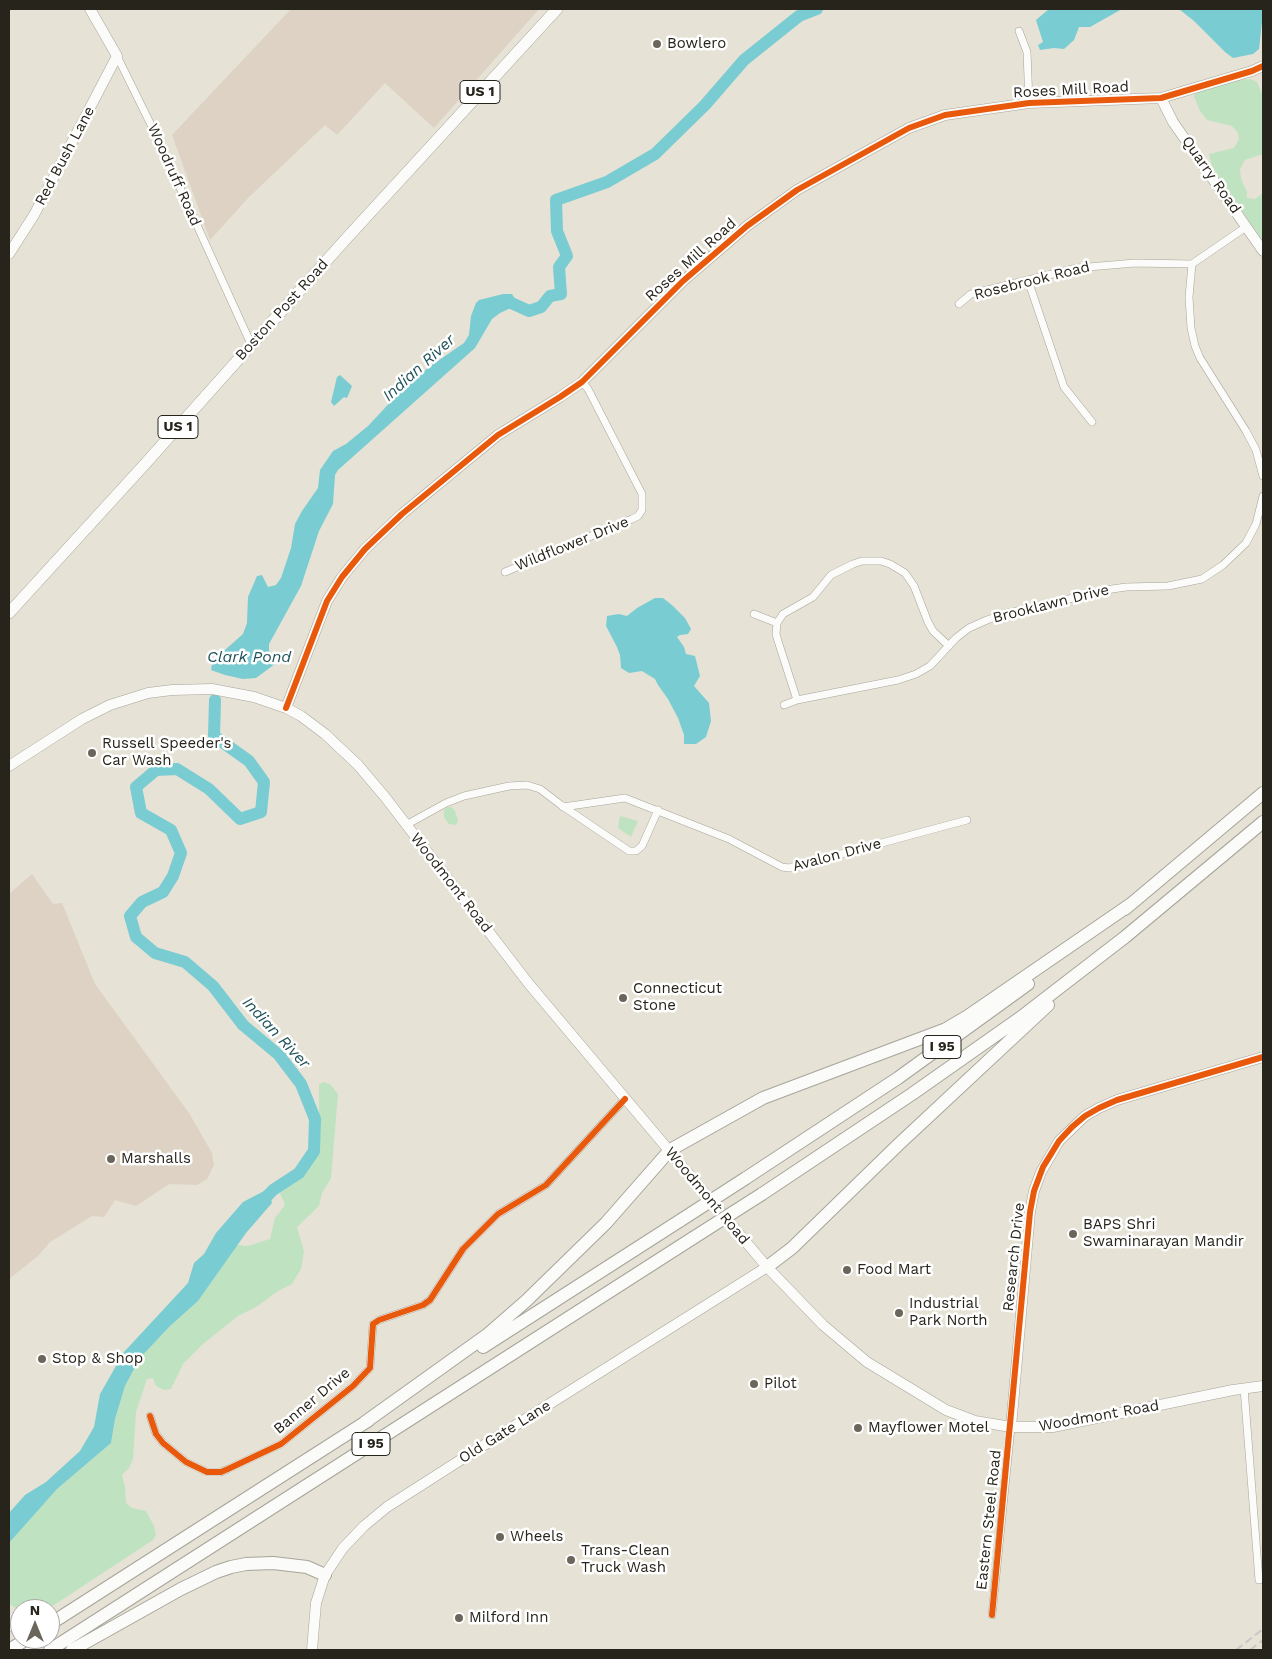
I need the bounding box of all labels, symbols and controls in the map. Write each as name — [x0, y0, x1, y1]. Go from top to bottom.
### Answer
place label: Bowlero — [667, 35, 726, 53]
marker: Bowlero — [651, 38, 663, 50]
street label: Roses Mill Road — [1013, 78, 1129, 102]
road number: US 1 — [460, 80, 500, 104]
street label: Red Bush Lane — [31, 103, 99, 209]
street label: Woodruff Road — [143, 121, 205, 229]
street label: Quarry Road — [1178, 133, 1244, 217]
street label: Roses Mill Road — [642, 214, 740, 306]
street label: Boston Post Road — [232, 256, 332, 364]
street label: Rosebrook Road — [972, 258, 1092, 304]
water label: Indian River — [379, 331, 459, 405]
road number: US 1 — [158, 416, 198, 438]
street label: Wildflower Drive — [512, 513, 632, 575]
street label: Brooklawn Drive — [991, 581, 1111, 627]
water label: Clark Pond — [207, 647, 291, 667]
place label: Russell Speeder's Car Wash — [102, 735, 231, 770]
marker: Russell Speeder's Car Wash — [86, 747, 98, 759]
street label: Woodmont Road — [406, 829, 496, 937]
street label: Avalon Drive — [791, 835, 883, 875]
place label: Connecticut Stone — [633, 980, 722, 1015]
marker: Connecticut Stone — [617, 992, 629, 1004]
water label: Indian River — [238, 993, 314, 1073]
road number: I 95 — [923, 1036, 961, 1058]
street label: Woodmont Road — [661, 1144, 753, 1248]
place label: Marshalls — [121, 1150, 191, 1168]
marker: Marshalls — [105, 1153, 117, 1165]
street label: Research Drive — [999, 1202, 1029, 1312]
place label: BAPS Shri Swaminarayan Mandir — [1083, 1216, 1244, 1251]
marker: BAPS Shri Swaminarayan Mandir — [1067, 1228, 1079, 1240]
place label: Food Mart — [857, 1261, 931, 1279]
marker: Food Mart — [841, 1264, 853, 1276]
place label: Industrial Park North — [909, 1295, 988, 1330]
marker: Industrial Park North — [893, 1307, 905, 1319]
place label: Stop & Shop — [52, 1350, 143, 1368]
marker: Stop & Shop — [36, 1353, 48, 1365]
street label: Banner Drive — [270, 1364, 354, 1438]
place label: Pilot — [764, 1375, 797, 1393]
marker: Pilot — [748, 1378, 760, 1390]
street label: Old Gate Lane — [456, 1397, 554, 1467]
street label: Woodmont Road — [1037, 1397, 1161, 1435]
place label: Mayflower Motel — [868, 1419, 989, 1437]
marker: Mayflower Motel — [852, 1422, 864, 1434]
road number: I 95 — [352, 1432, 390, 1456]
street label: Eastern Steel Road — [973, 1449, 1005, 1591]
place label: Wheels — [510, 1528, 564, 1546]
marker: Wheels — [494, 1531, 506, 1543]
place label: Trans-Clean Truck Wash — [581, 1542, 670, 1577]
marker: Trans-Clean Truck Wash — [565, 1554, 577, 1566]
north arrow — [10, 1599, 60, 1649]
text: N — [30, 1602, 40, 1618]
place label: Milford Inn — [469, 1609, 548, 1627]
marker: Milford Inn — [453, 1612, 465, 1624]

